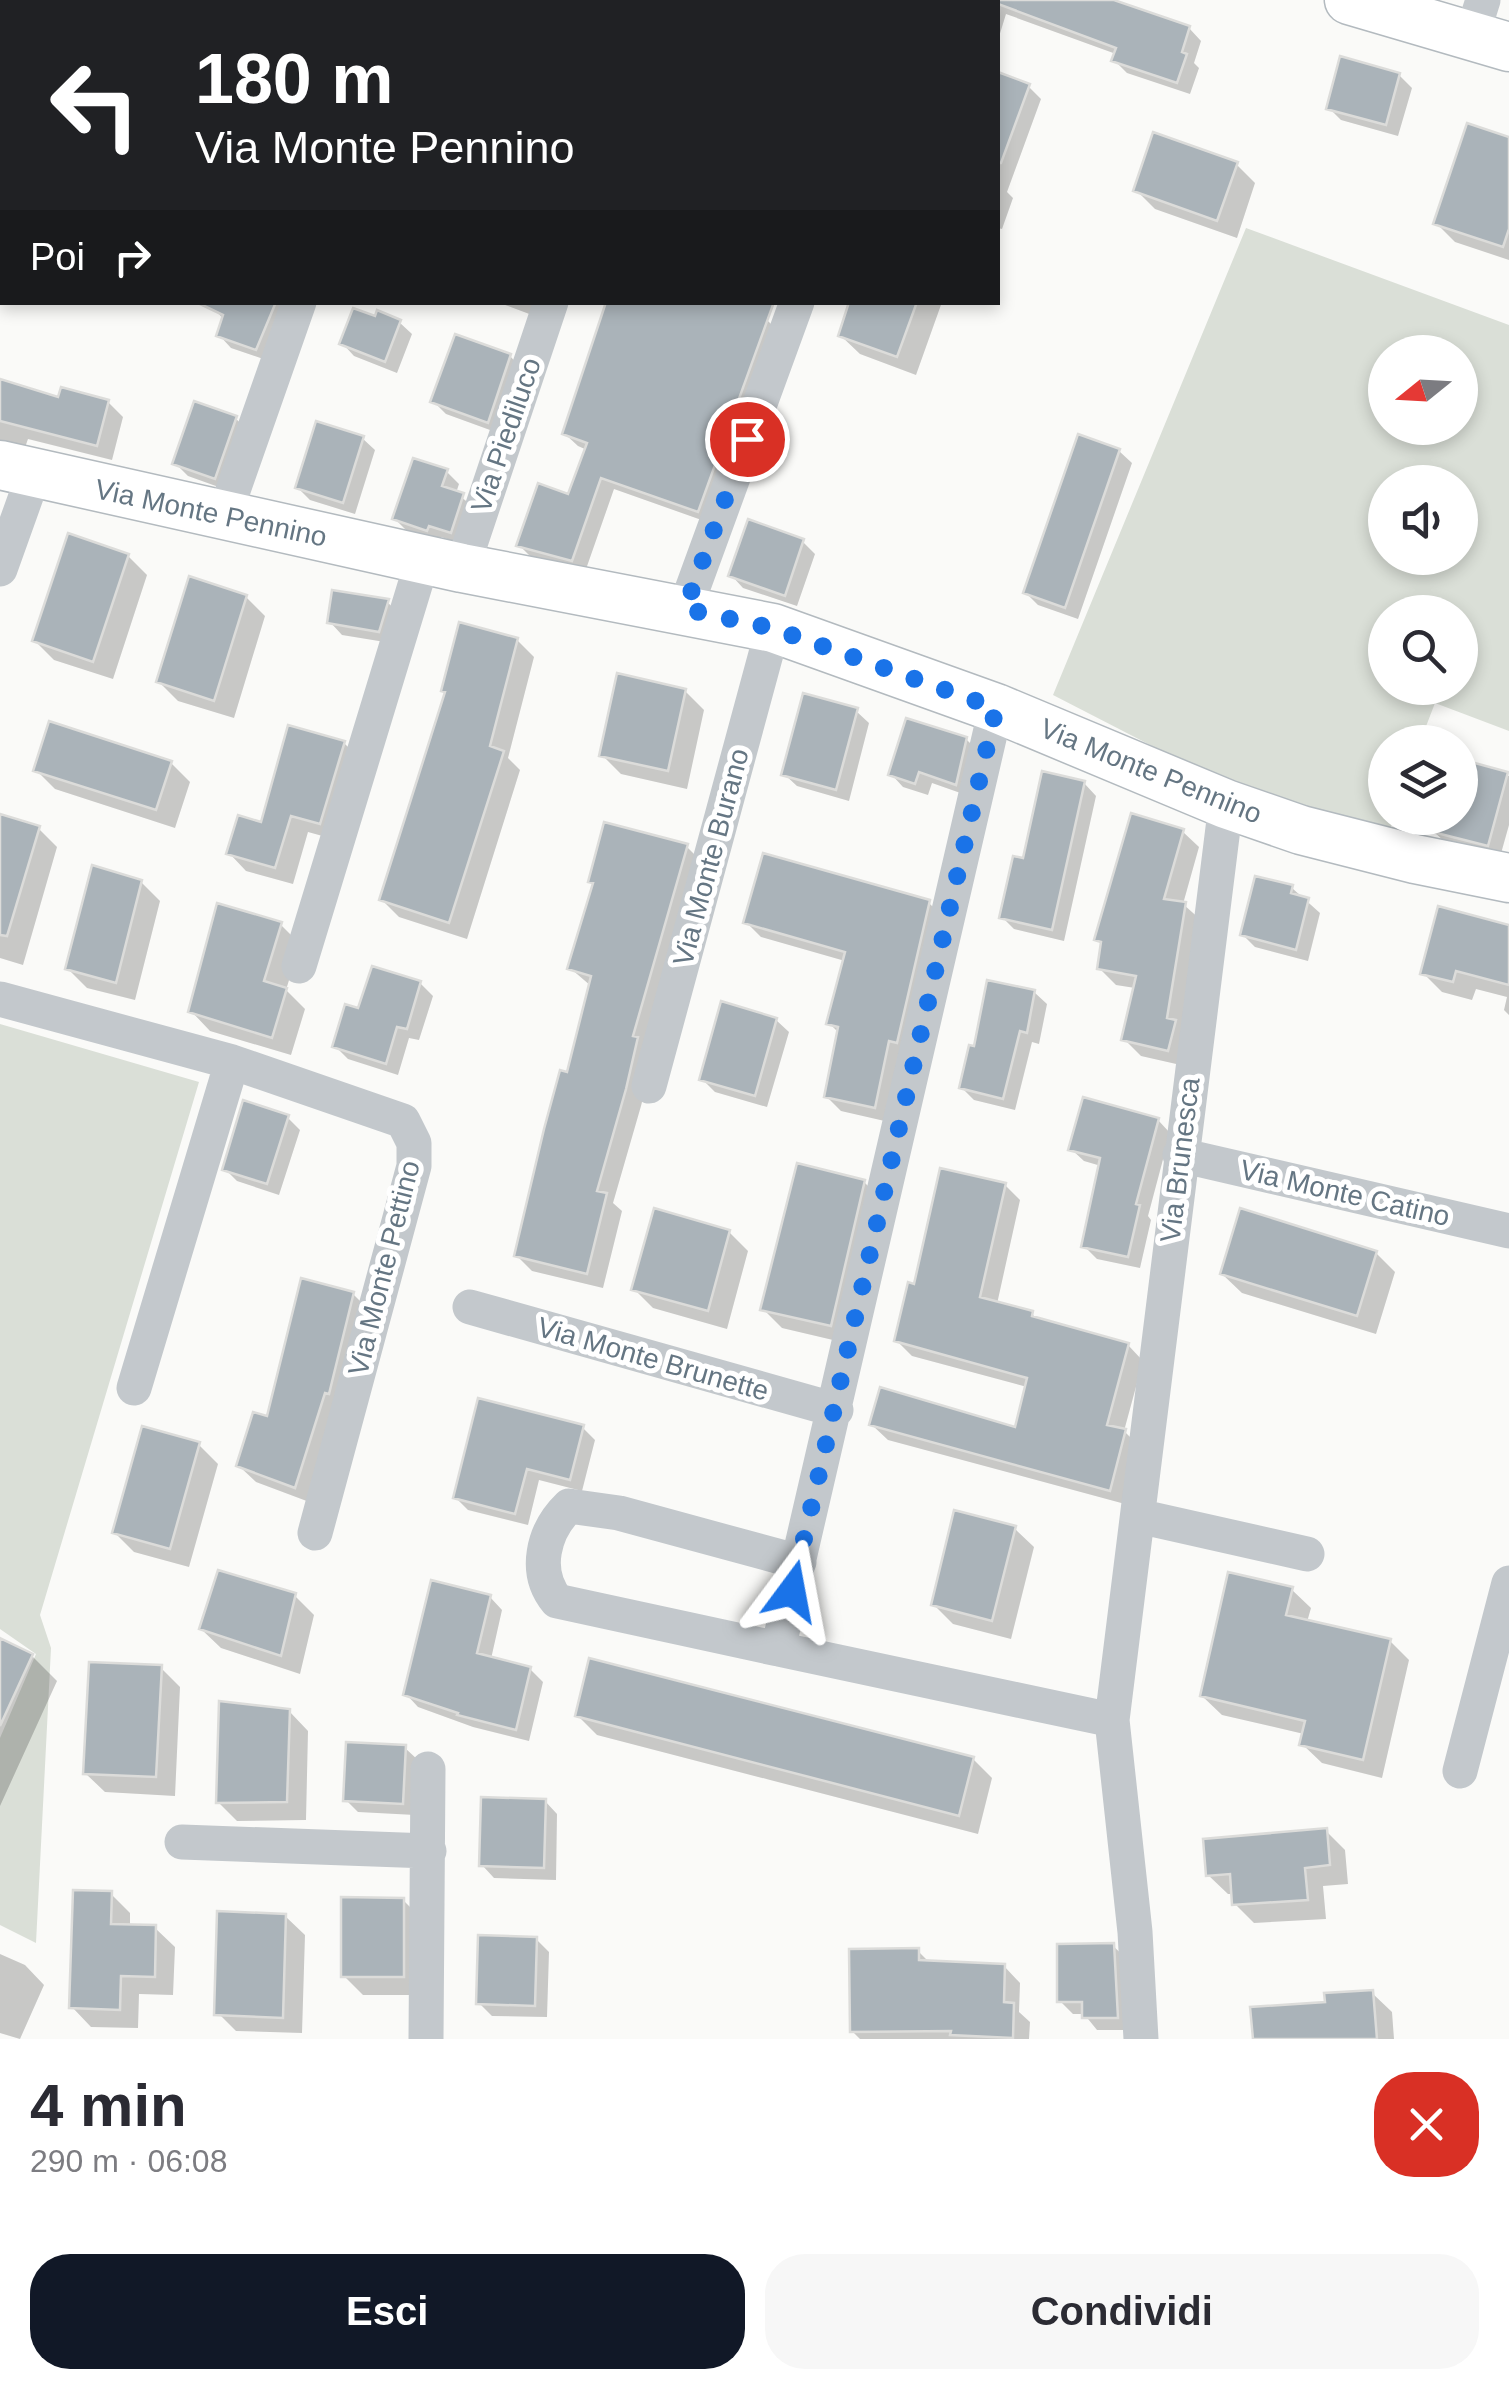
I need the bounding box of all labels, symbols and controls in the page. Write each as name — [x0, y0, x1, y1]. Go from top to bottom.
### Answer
icon: left — [30, 40, 160, 170]
text: 180 m — [195, 40, 393, 118]
text: Via Monte Pennino — [195, 122, 574, 173]
icon: right — [105, 230, 160, 285]
text: Poi — [30, 236, 85, 278]
north arrow — [1368, 335, 1478, 445]
map controls — [1368, 335, 1478, 835]
street label: Via Piediluco — [465, 354, 547, 516]
pin — [705, 397, 790, 482]
icon: arrive — [720, 412, 775, 467]
button: sound — [1368, 465, 1478, 575]
street label: Via Monte Pennino — [92, 473, 330, 553]
button: search — [1368, 595, 1478, 705]
street label: Via Monte Pennino — [1036, 712, 1266, 830]
button: layers — [1368, 725, 1478, 835]
street label: Via Monte Burano — [667, 745, 755, 969]
street label: Via Brunesca — [1154, 1075, 1206, 1244]
street label: Via Monte Catino — [1237, 1154, 1453, 1232]
street label: Via Monte Pettino — [342, 1157, 426, 1379]
street label: Via Monte Brunette — [534, 1311, 772, 1407]
position arrow — [740, 1539, 844, 1643]
text: 4 min — [30, 2072, 187, 2139]
button: close — [1374, 2072, 1479, 2177]
text: 290 m · 06:08 — [30, 2143, 227, 2179]
button: Esci — [30, 2254, 745, 2369]
button: Condividi — [765, 2254, 1479, 2369]

